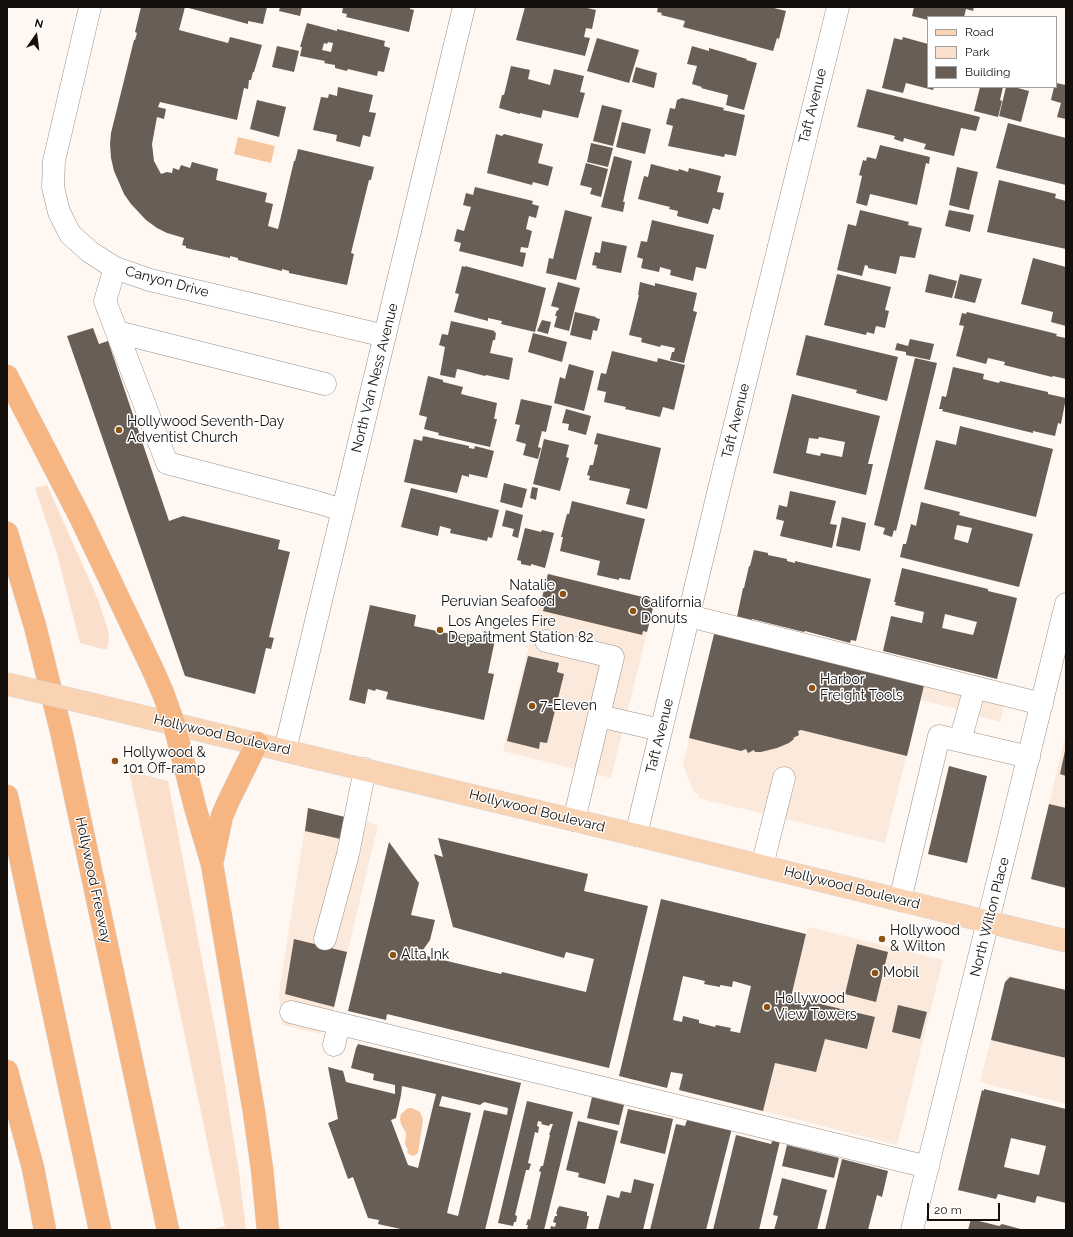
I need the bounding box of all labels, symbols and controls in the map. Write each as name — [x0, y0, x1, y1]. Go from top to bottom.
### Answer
north arrow — [16, 16, 56, 56]
legend — [927, 16, 1057, 88]
text: N — [33, 17, 45, 31]
text: Road — [965, 25, 994, 39]
text: Park — [965, 45, 990, 59]
text: Building — [965, 65, 1011, 79]
street label: Taft Avenue — [796, 67, 830, 145]
street label: Canyon Drive — [123, 263, 211, 301]
street label: North Van Ness Avenue — [348, 301, 402, 455]
street label: Taft Avenue — [719, 382, 753, 460]
place label: Hollywood Seventh-Day Adventist Church — [127, 414, 284, 446]
marker: Hollywood Seventh-Day Adventist Church — [114, 425, 124, 435]
place label: Natalie Peruvian Seafood — [441, 578, 555, 610]
marker: Natalie Peruvian Seafood — [558, 589, 568, 599]
place label: California Donuts — [641, 595, 702, 628]
marker: California Donuts — [628, 606, 638, 616]
place label: Los Angeles Fire Department Station 82 — [448, 614, 594, 646]
marker: Los Angeles Fire Department Station 82 — [435, 625, 445, 635]
place label: Harbor Freight Tools — [820, 672, 903, 704]
marker: Harbor Freight Tools — [807, 683, 817, 693]
street label: Taft Avenue — [643, 697, 677, 775]
place label: 7-Eleven — [540, 698, 597, 714]
marker: 7-Eleven — [527, 701, 537, 711]
street label: Hollywood Boulevard — [152, 711, 292, 759]
place label: Hollywood & 101 Off-ramp — [123, 745, 206, 778]
marker: Hollywood & 101 Off-ramp — [110, 756, 120, 766]
street label: Hollywood Boulevard — [467, 786, 607, 836]
street label: Hollywood Freeway — [71, 815, 115, 945]
street label: North Wilton Place — [967, 856, 1013, 978]
street label: Hollywood Boulevard — [782, 863, 922, 913]
place label: Hollywood & Wilton — [890, 923, 960, 956]
marker: Hollywood & Wilton — [877, 934, 887, 944]
place label: Alta Ink — [401, 947, 449, 963]
marker: Alta Ink — [388, 950, 398, 960]
place label: Mobil — [883, 965, 919, 981]
marker: Mobil — [870, 968, 880, 978]
place label: Hollywood View Towers — [775, 991, 857, 1024]
marker: Hollywood View Towers — [762, 1002, 772, 1012]
scale bar — [929, 1195, 1002, 1221]
text: 20 m — [934, 1203, 962, 1217]

